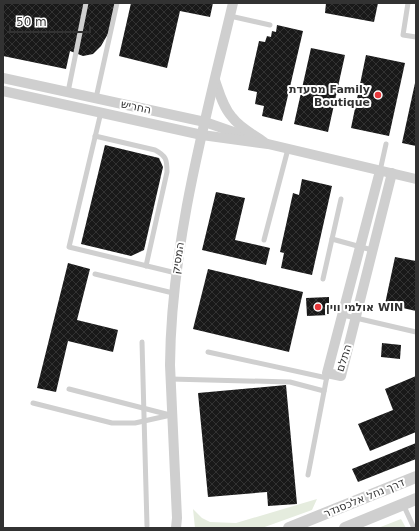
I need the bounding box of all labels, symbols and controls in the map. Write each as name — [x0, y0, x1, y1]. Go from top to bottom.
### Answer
scale bar — [10, 8, 90, 34]
text: 50 m — [16, 15, 47, 29]
place label: מסעדת Family Boutique — [289, 83, 370, 109]
marker: מסעדת Family Boutique — [373, 90, 383, 100]
street label: החריש — [120, 97, 152, 117]
street label: המסיק — [169, 241, 187, 275]
place label: אולמי ווין WIN — [326, 301, 403, 314]
marker: אולמי ווין WIN — [313, 302, 323, 312]
street label: התלם — [333, 343, 355, 373]
street label: דרך נחל אלכסנדר — [322, 476, 406, 520]

